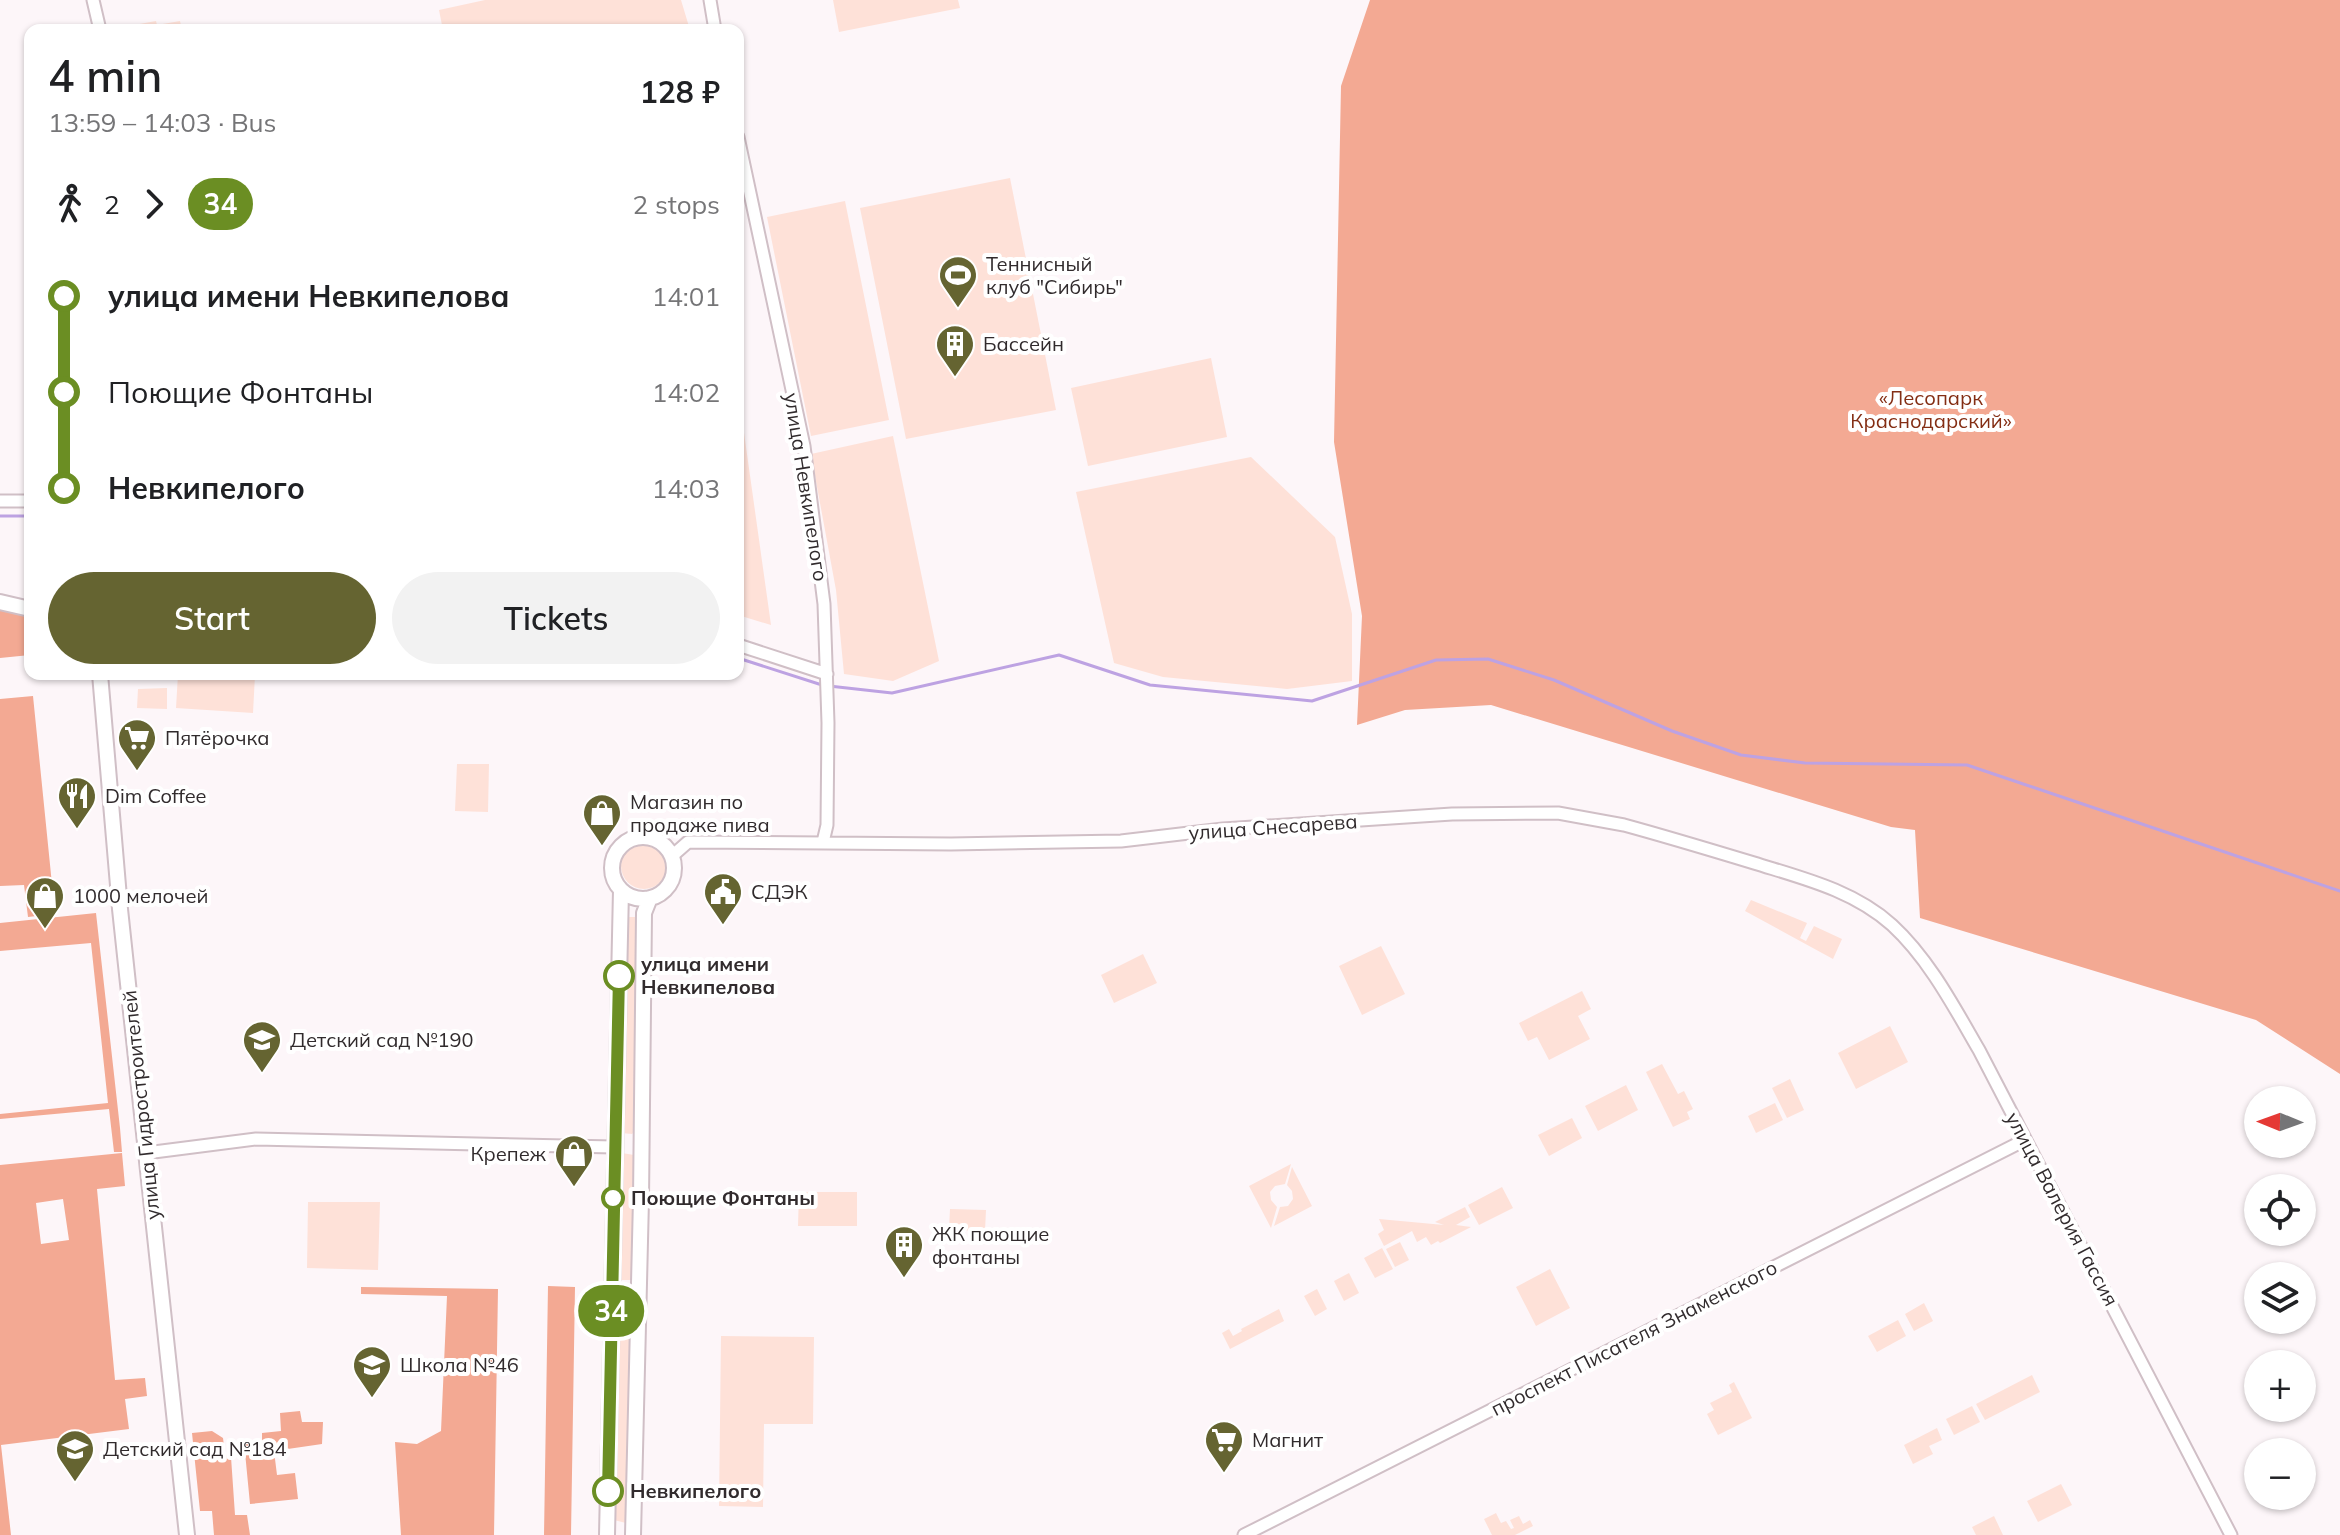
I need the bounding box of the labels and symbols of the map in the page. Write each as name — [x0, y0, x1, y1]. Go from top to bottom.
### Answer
place label: Теннисный клуб "Сибирь" — [986, 251, 1123, 299]
sports icon: Теннисный клуб "Сибирь" — [937, 254, 979, 309]
building icon: Бассейн — [934, 323, 976, 378]
place label: Бассейн — [983, 331, 1064, 356]
park label: «Лесопарк Краснодарский» — [1850, 385, 2012, 433]
street label: улица Невкипелого — [779, 391, 834, 583]
supermarket icon: Пятёрочка — [116, 717, 158, 772]
place label: Пятёрочка — [165, 725, 269, 750]
restaurant icon: Dim Coffee — [56, 775, 98, 830]
place label: Dim Coffee — [105, 783, 206, 808]
place label: Магазин по продаже пива — [630, 789, 770, 837]
shop icon: Магазин по продаже пива — [581, 792, 623, 847]
street label: улица Снесарева — [1188, 808, 1358, 845]
public building icon: СДЭК — [702, 871, 744, 926]
shop icon: 1000 мелочей — [24, 875, 66, 930]
place label: СДЭК — [751, 879, 808, 904]
place label: 1000 мелочей — [73, 883, 208, 908]
place label: улица имени Невкипелова — [641, 951, 775, 999]
marker: улица имени Невкипелова — [604, 961, 634, 991]
street label: улица Гидростроителей — [116, 989, 165, 1221]
school or university icon: Детский сад №190 — [241, 1019, 283, 1074]
place label: Детский сад №190 — [290, 1027, 473, 1052]
north arrow — [2244, 1086, 2316, 1158]
street label: улица Валерия Гассия — [2001, 1107, 2124, 1310]
shop icon: Крепеж — [553, 1133, 595, 1188]
place label: Крепеж — [470, 1141, 547, 1166]
place label: Поющие Фонтаны — [631, 1185, 815, 1210]
marker: Поющие Фонтаны — [602, 1187, 624, 1209]
place label: ЖК поющие фонтаны — [932, 1221, 1049, 1269]
building icon: ЖК поющие фонтаны — [883, 1224, 925, 1279]
street label: проспект Писателя Знаменского — [1486, 1254, 1781, 1421]
line badge: 34 — [575, 1285, 647, 1337]
school or university icon: Школа №46 — [351, 1344, 393, 1399]
place label: Школа №46 — [400, 1352, 519, 1377]
supermarket icon: Магнит — [1203, 1419, 1245, 1474]
place label: Магнит — [1252, 1427, 1324, 1452]
school or university icon: Детский сад №184 — [54, 1428, 96, 1483]
place label: Детский сад №184 — [103, 1436, 286, 1461]
marker: Невкипелого — [593, 1476, 623, 1506]
place label: Невкипелого — [630, 1478, 761, 1503]

